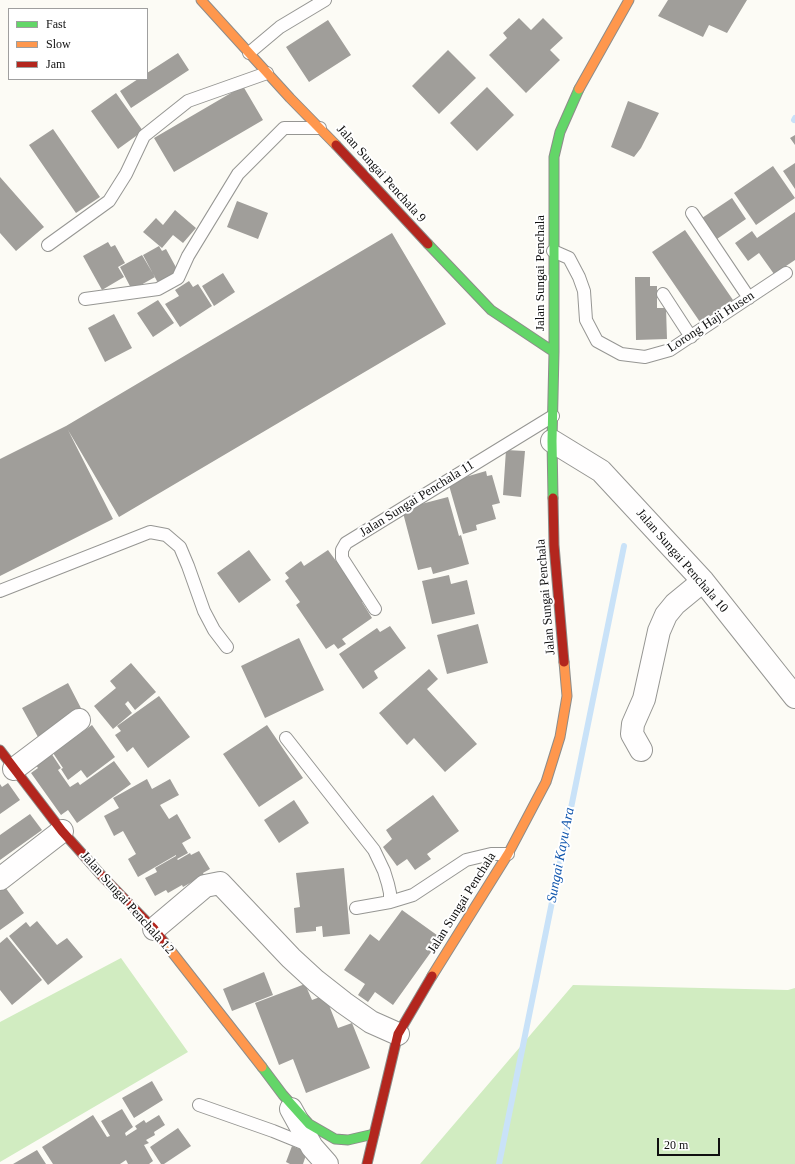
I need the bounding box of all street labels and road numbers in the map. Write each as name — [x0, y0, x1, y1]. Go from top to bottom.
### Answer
street label: Jalan Sungai Penchala 9 — [333, 122, 429, 226]
street label: Jalan Sungai Penchala — [533, 215, 549, 331]
street label: Lorong Haji Husen — [665, 288, 757, 356]
street label: Jalan Sungai Penchala 11 — [357, 457, 477, 541]
street label: Jalan Sungai Penchala 10 — [633, 506, 731, 616]
street label: Jalan Sungai Penchala — [533, 538, 559, 656]
street label: Jalan Sungai Penchala 12 — [77, 849, 177, 957]
street label: Jalan Sungai Penchala — [425, 850, 499, 956]

